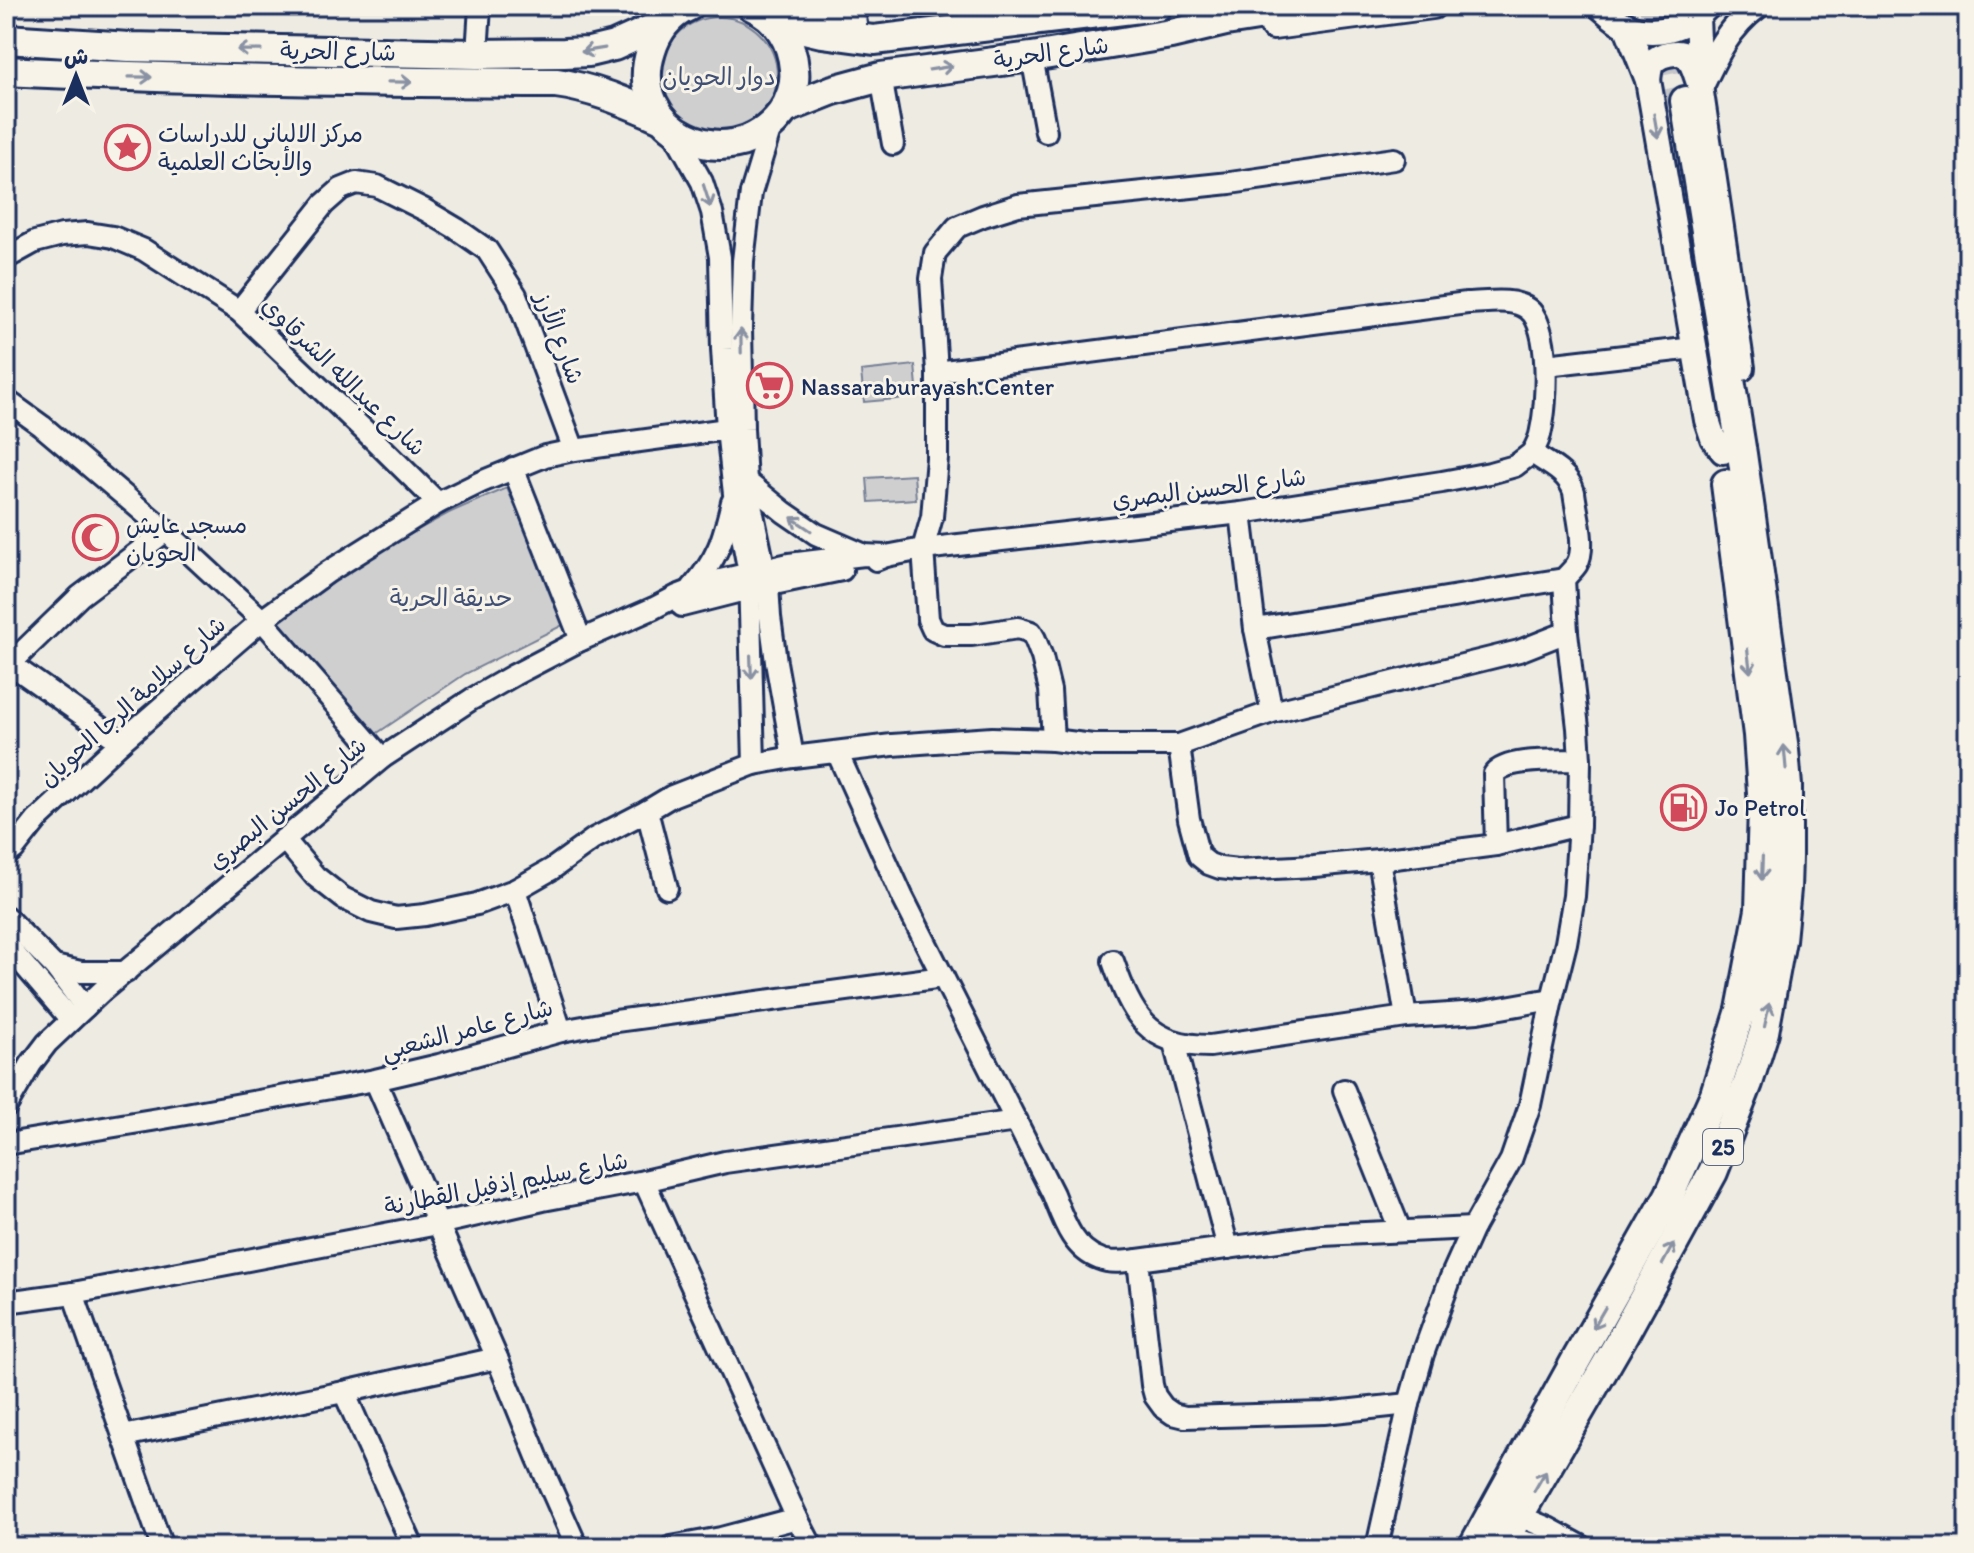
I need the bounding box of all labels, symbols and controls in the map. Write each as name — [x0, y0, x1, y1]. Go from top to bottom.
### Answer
street label: شارع الحرية — [992, 30, 1111, 77]
street label: شارع الحرية — [280, 35, 396, 70]
north arrow — [36, 36, 116, 116]
one-way arrow — [236, 42, 263, 57]
text: ش — [64, 43, 88, 70]
one-way arrow — [581, 43, 606, 58]
one-way arrow — [928, 60, 953, 75]
park label: دوار الحويان — [662, 62, 776, 92]
one-way arrow — [126, 69, 153, 85]
one-way arrow — [386, 74, 413, 90]
one-way arrow — [1649, 113, 1664, 138]
place label: مركز الالباني للدراسات والأبحاث العلمية — [158, 119, 363, 176]
place icon: مركز الالباني للدراسات والأبحاث العلمية — [103, 123, 151, 171]
one-way arrow — [700, 183, 715, 208]
street label: شارع الأرز — [526, 285, 593, 389]
street label: شارع عبدالله الشرقاوي — [254, 290, 432, 464]
one-way arrow — [733, 328, 749, 355]
supermarket icon: Nassaraburayash.Center — [746, 362, 794, 410]
place label: Nassaraburayash.Center — [801, 372, 1054, 401]
street label: شارع الحسن البصري — [1110, 462, 1308, 517]
place label: مسجد عايش الحويان — [126, 510, 247, 568]
mosque icon: مسجد عايش الحويان — [71, 514, 119, 562]
one-way arrow — [791, 516, 813, 532]
park label: حديقة الحرية — [390, 583, 512, 612]
street label: شارع سلامة الرجا الحويان — [33, 610, 233, 795]
one-way arrow — [1741, 647, 1756, 674]
one-way arrow — [744, 653, 759, 680]
street label: شارع الحسن البصري — [202, 730, 374, 878]
one-way arrow — [1777, 744, 1792, 771]
fuel station icon: Jo Petrol — [1660, 783, 1708, 831]
place label: Jo Petrol — [1715, 793, 1806, 822]
one-way arrow — [1754, 854, 1769, 881]
street label: شارع عامر الشعبي — [378, 992, 558, 1073]
one-way arrow — [1760, 1003, 1775, 1029]
road number: 25 — [1703, 1129, 1743, 1165]
street label: شارع سليم إذفيل القطارنة — [382, 1145, 631, 1225]
one-way arrow — [1661, 1243, 1676, 1267]
one-way arrow — [1591, 1306, 1607, 1329]
one-way arrow — [1533, 1469, 1548, 1493]

